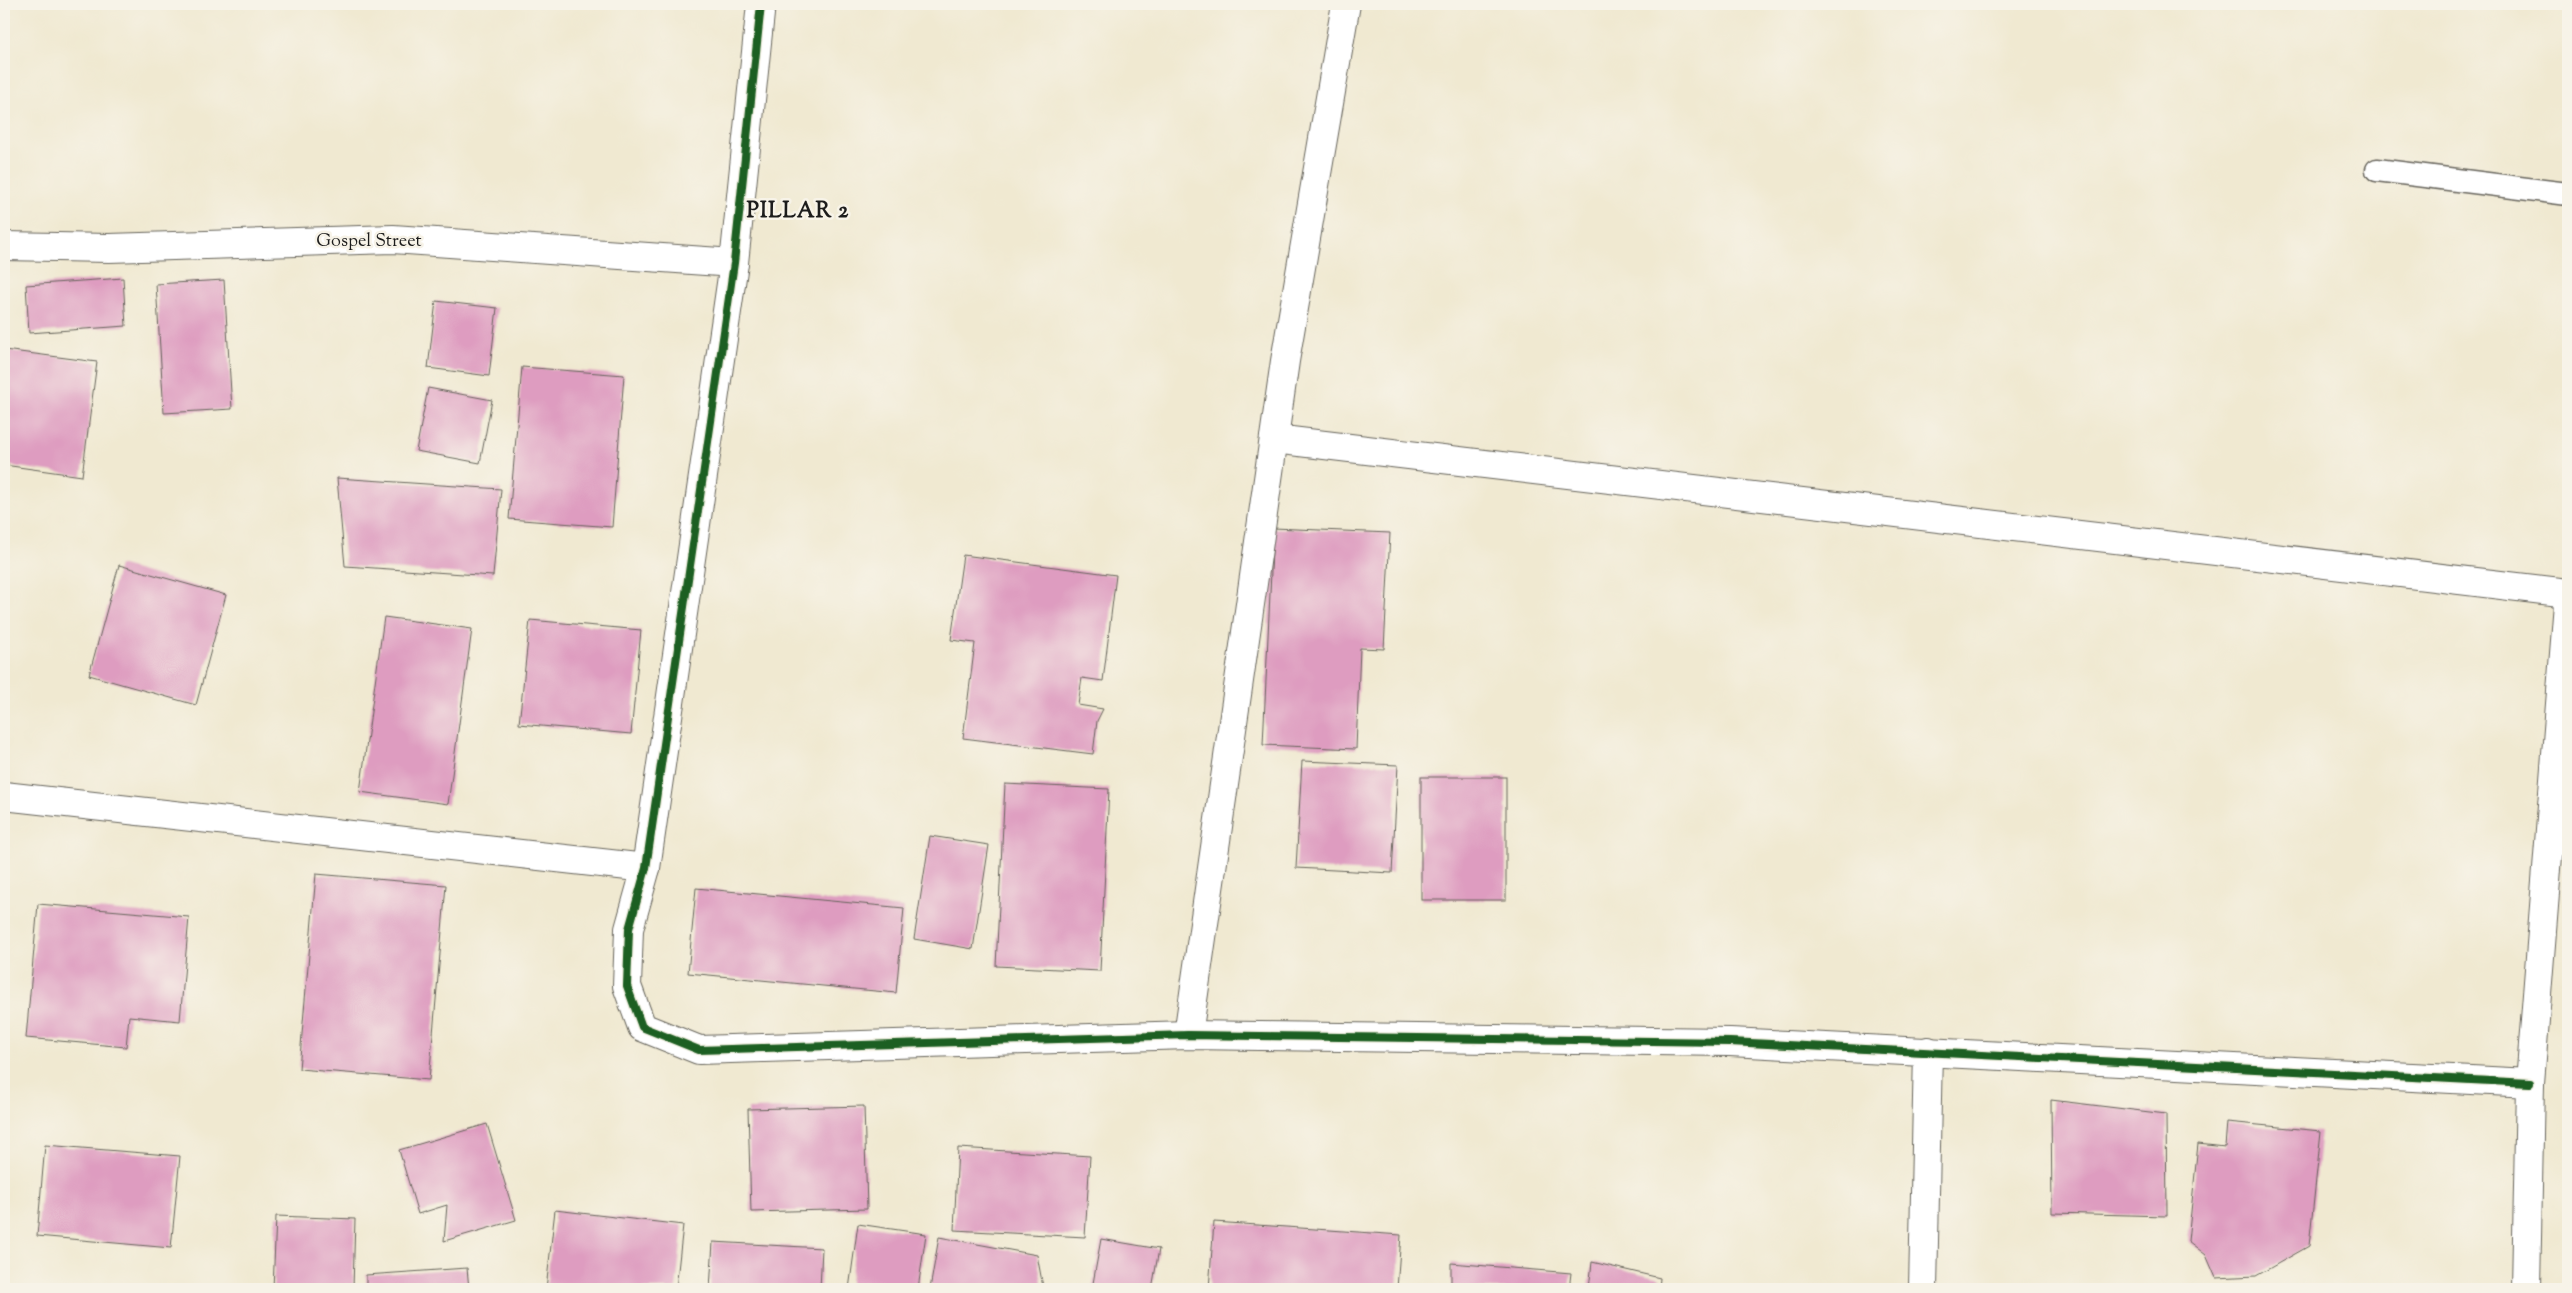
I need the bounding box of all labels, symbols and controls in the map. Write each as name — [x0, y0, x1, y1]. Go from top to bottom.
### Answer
district label: PILLAR 2 — [747, 196, 849, 228]
street label: Gospel Street — [316, 229, 422, 255]

